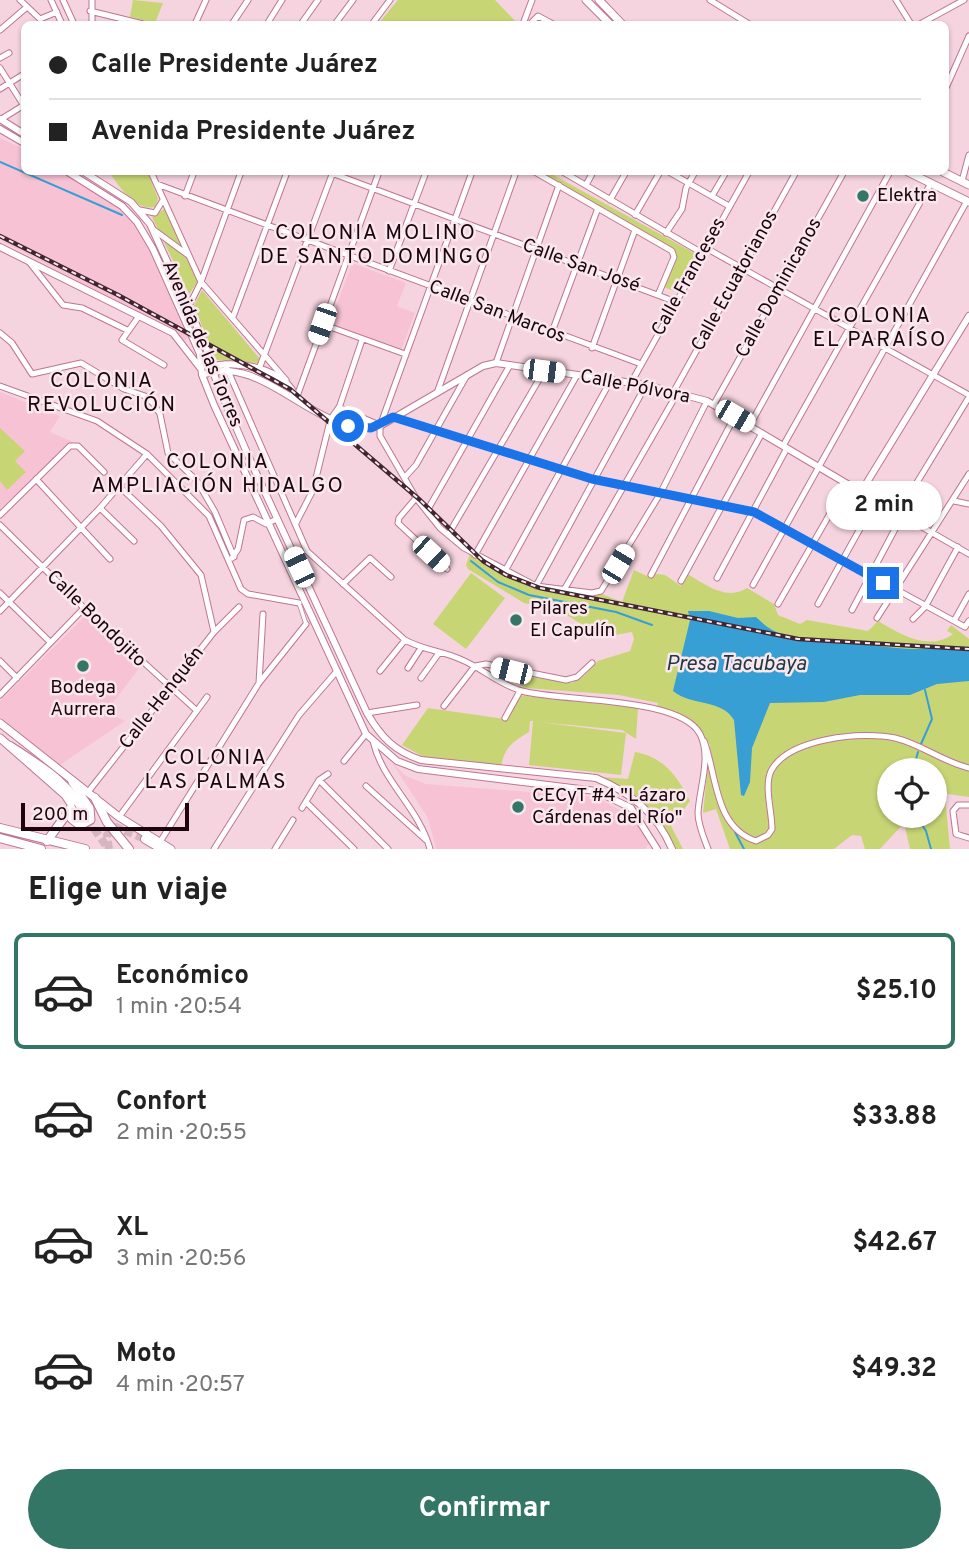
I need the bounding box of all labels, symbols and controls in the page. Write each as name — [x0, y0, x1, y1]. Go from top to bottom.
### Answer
text: Calle Presidente Juárez — [91, 49, 378, 82]
text: Avenida Presidente Juárez — [91, 116, 415, 149]
place label: Elektra — [877, 184, 937, 208]
marker: Elektra — [855, 188, 871, 204]
street label: Calle Ecuatorianos — [686, 206, 784, 356]
street label: Calle Franceses — [647, 214, 731, 340]
street label: Calle Dominicanos — [731, 214, 827, 362]
district label: COLONIA MOLINO DE SANTO DOMINGO — [260, 220, 492, 271]
street label: Calle San José — [519, 234, 643, 298]
street label: Avenida de las Torres — [156, 257, 248, 431]
street label: Calle San Marcos — [425, 275, 569, 349]
car — [306, 301, 339, 347]
district label: COLONIA EL PARAÍSO — [813, 303, 947, 354]
car — [522, 358, 567, 384]
street label: Calle Pólvora — [578, 365, 692, 409]
district label: COLONIA REVOLUCIÓN — [27, 368, 177, 419]
car — [712, 396, 759, 436]
route start — [332, 410, 364, 442]
district label: COLONIA AMPLIACIÓN HIDALGO — [91, 449, 345, 500]
callout: 2 min — [825, 482, 941, 530]
text: 2 min — [854, 491, 914, 520]
car — [409, 532, 454, 576]
car — [599, 541, 638, 587]
car — [281, 544, 318, 590]
street label: Calle Bondojito — [41, 565, 151, 673]
route end — [867, 567, 899, 599]
place label: Pilares El Capulín — [530, 597, 615, 643]
marker: Pilares El Capulín — [508, 612, 524, 628]
street label: Calle Henquén — [114, 642, 210, 754]
water label: Presa Tacubaya — [666, 651, 806, 678]
car — [489, 656, 534, 686]
marker: Bodega Aurrera — [75, 658, 91, 674]
place label: Bodega Aurrera — [50, 676, 116, 722]
district label: COLONIA LAS PALMAS — [145, 745, 288, 796]
map controls — [877, 758, 947, 828]
button: locate — [877, 758, 947, 828]
place label: CECyT #4 "Lázaro Cárdenas del Río" — [532, 784, 686, 830]
marker: CECyT #4 "Lázaro Cárdenas del Río" — [510, 799, 526, 815]
scale bar — [21, 800, 189, 832]
text: 200 m — [32, 803, 88, 827]
text: Elige un viaje — [28, 871, 228, 911]
icon: car — [32, 960, 95, 1023]
text: Económico — [116, 960, 249, 993]
text: $25.10 — [856, 975, 937, 1008]
text: 1 min · 20:54 — [116, 993, 242, 1022]
icon: car — [32, 1086, 95, 1149]
text: Confort — [116, 1086, 207, 1119]
text: $33.88 — [852, 1101, 937, 1134]
text: 2 min · 20:55 — [116, 1119, 247, 1148]
icon: car — [32, 1212, 95, 1275]
text: XL — [116, 1212, 148, 1245]
text: $42.67 — [852, 1227, 937, 1260]
text: 3 min · 20:56 — [116, 1245, 246, 1274]
icon: car — [32, 1338, 95, 1401]
text: Moto — [116, 1338, 176, 1371]
text: $49.32 — [851, 1353, 937, 1386]
text: 4 min · 20:57 — [116, 1371, 245, 1400]
button: Confirmar — [28, 1469, 941, 1549]

